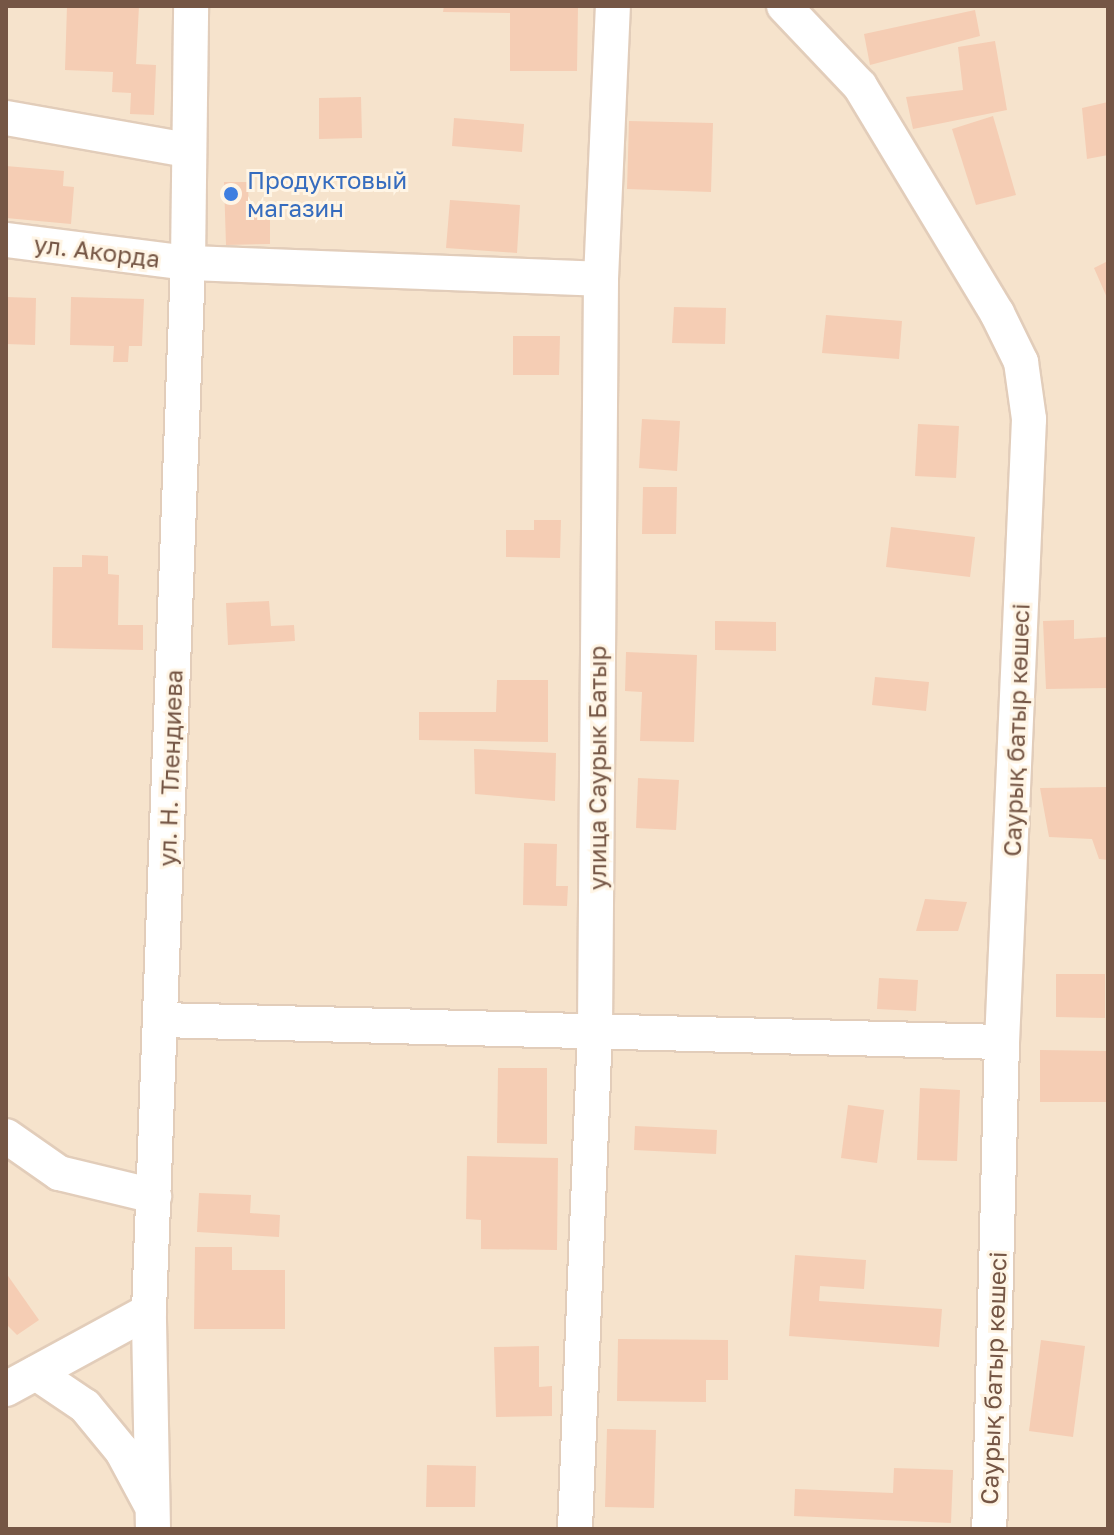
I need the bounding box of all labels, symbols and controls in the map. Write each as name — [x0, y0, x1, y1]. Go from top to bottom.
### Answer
place label: Продуктовый магазин — [247, 166, 407, 222]
marker: Продуктовый магазин — [222, 185, 240, 203]
street label: ул. Акорда — [32, 229, 162, 273]
street label: Саурық батыр көшесі — [997, 603, 1035, 857]
street label: улица Саурык Батыр — [583, 646, 611, 890]
street label: ул. Н. Тлендиева — [152, 669, 188, 867]
street label: Саурық батыр көшесі — [974, 1251, 1012, 1505]

